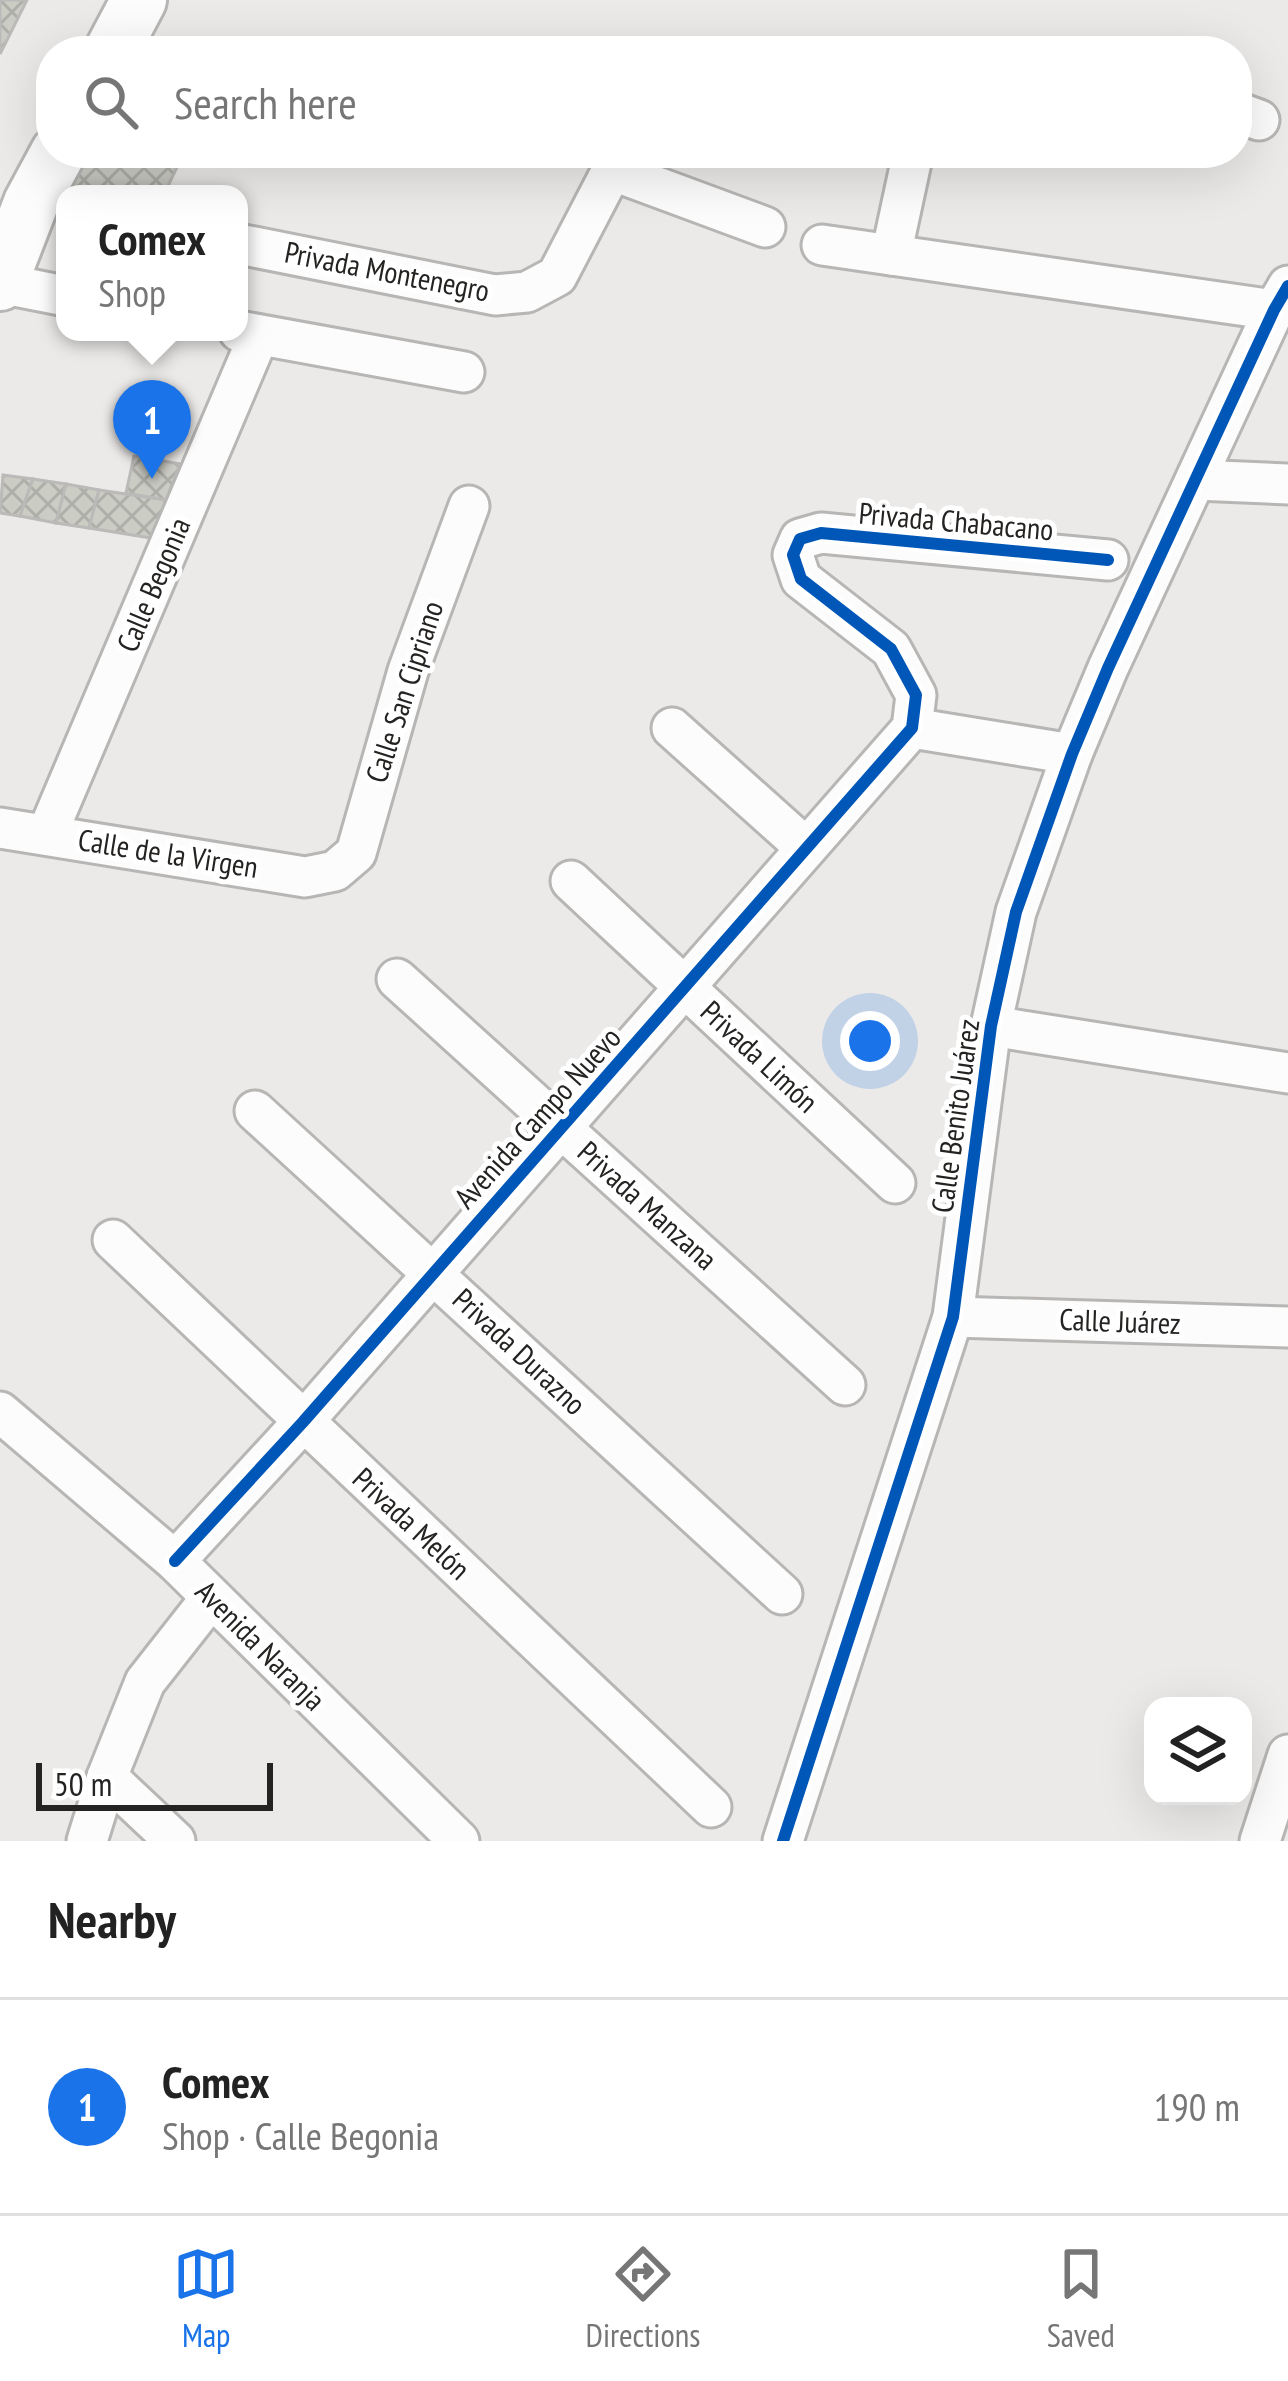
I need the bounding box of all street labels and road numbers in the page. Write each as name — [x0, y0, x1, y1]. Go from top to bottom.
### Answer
street label: Privada Montenegro — [282, 232, 493, 309]
street label: Privada Chabacano — [857, 493, 1055, 548]
street label: Calle Begonia — [107, 511, 198, 657]
street label: Calle San Cipriano — [356, 596, 451, 787]
street label: Calle de la Virgen — [76, 819, 261, 886]
street label: Privada Limón — [693, 991, 827, 1120]
street label: Calle Benito Juárez — [922, 1017, 987, 1215]
street label: Avenida Campo Nuevo — [445, 1018, 629, 1216]
street label: Privada Manzana — [570, 1132, 726, 1278]
street label: Privada Durazno — [445, 1279, 595, 1423]
street label: Calle Juárez — [1059, 1299, 1181, 1342]
street label: Privada Melón — [345, 1458, 479, 1587]
street label: Avenida Naranja — [188, 1572, 334, 1718]

